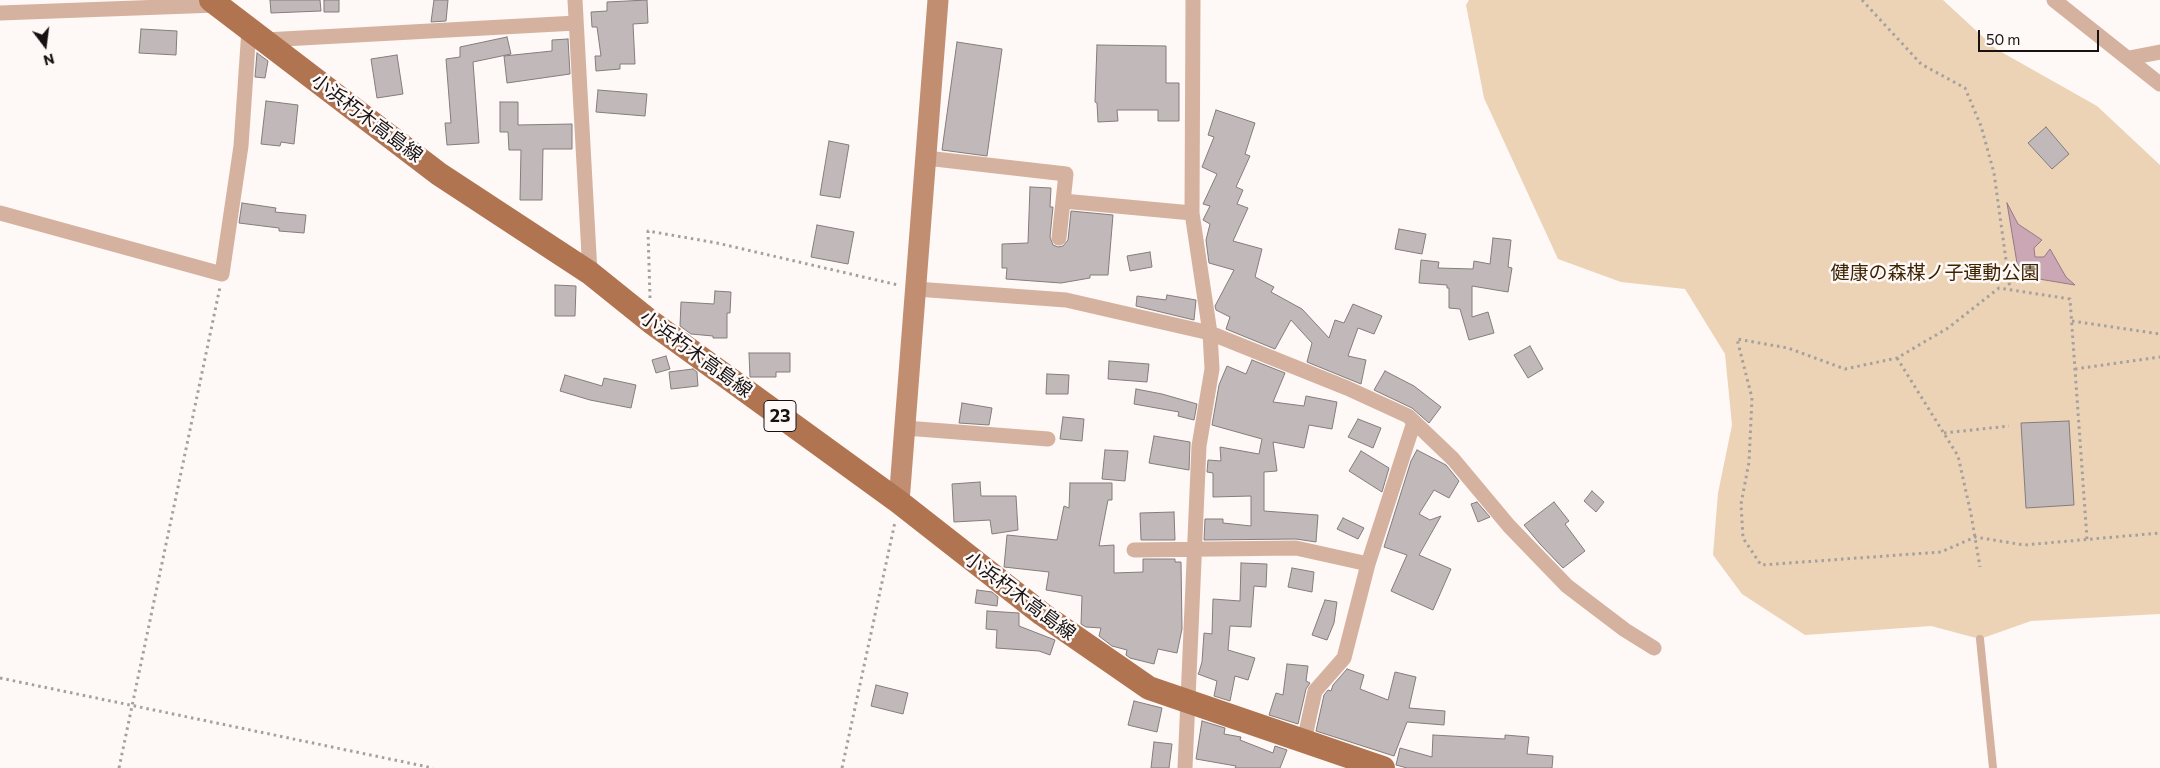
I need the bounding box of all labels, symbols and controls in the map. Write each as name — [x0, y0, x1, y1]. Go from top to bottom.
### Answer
north arrow — [20, 20, 70, 70]
scale bar — [1980, 20, 2101, 52]
text: 50 m — [1986, 30, 2020, 48]
text: N — [42, 50, 56, 70]
street label: 小浜朽木高島線 — [307, 69, 427, 167]
park label: 健康の森楳ノ子運動公園 — [1831, 262, 2039, 284]
street label: 小浜朽木高島線 — [635, 306, 757, 402]
road number: 23 — [764, 401, 796, 432]
street label: 小浜朽木高島線 — [960, 547, 1080, 645]

